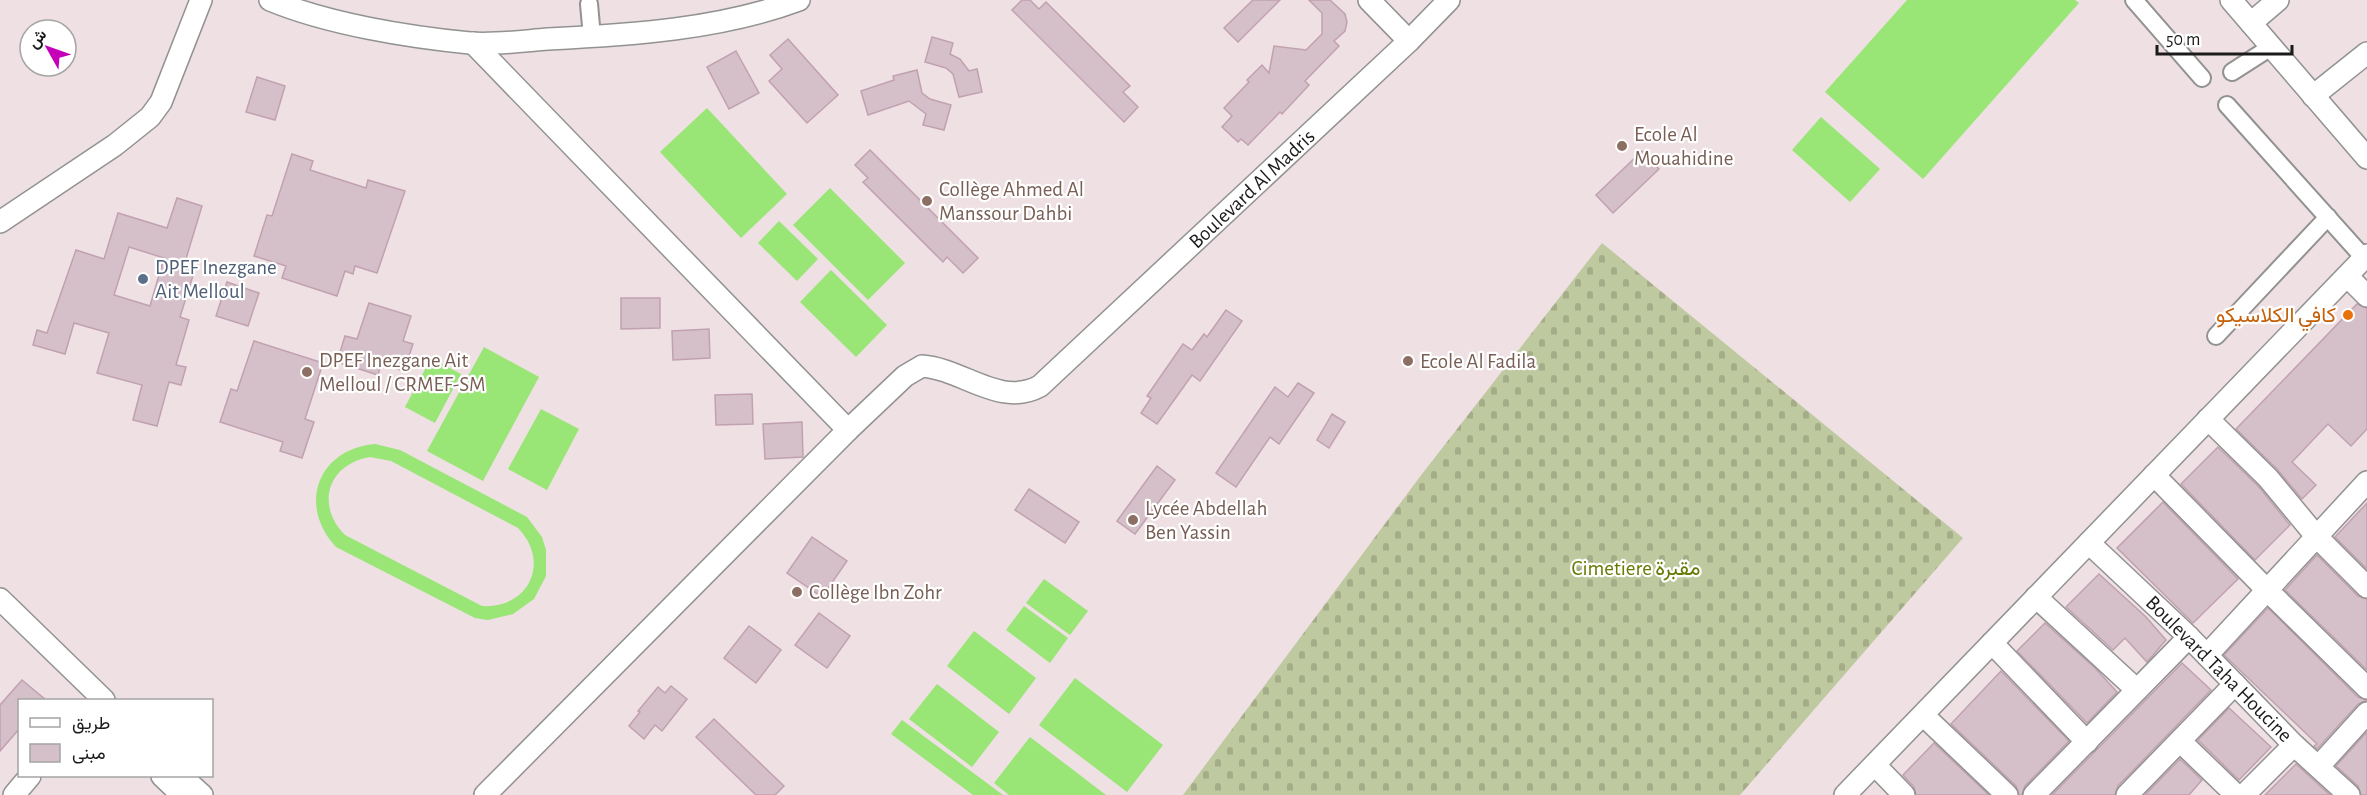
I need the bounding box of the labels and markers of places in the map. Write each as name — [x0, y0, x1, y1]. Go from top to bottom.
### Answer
place label: Ecole Al Mouahidine — [1634, 124, 1733, 169]
marker: Ecole Al Mouahidine — [1615, 139, 1629, 153]
place label: Collège Ahmed Al Manssour Dahbi — [939, 179, 1084, 224]
marker: Collège Ahmed Al Manssour Dahbi — [920, 194, 934, 208]
place label: DPEF Inezgane Ait Melloul — [155, 257, 277, 302]
marker: DPEF Inezgane Ait Melloul — [136, 272, 150, 286]
place label: كافي الكلاسيكو — [2216, 305, 2336, 332]
marker: كافي الكلاسيكو — [2341, 308, 2355, 322]
place label: DPEF Inezgane Ait Melloul / CRMEF-SM — [319, 350, 486, 395]
place label: Ecole Al Fadila — [1420, 351, 1536, 372]
marker: Ecole Al Fadila — [1401, 354, 1415, 368]
marker: DPEF Inezgane Ait Melloul / CRMEF-SM — [300, 365, 314, 379]
place label: Lycée Abdellah Ben Yassin — [1145, 498, 1267, 543]
marker: Lycée Abdellah Ben Yassin — [1126, 513, 1140, 527]
place label: Collège Ibn Zohr — [809, 582, 942, 603]
marker: Collège Ibn Zohr — [790, 585, 804, 599]

